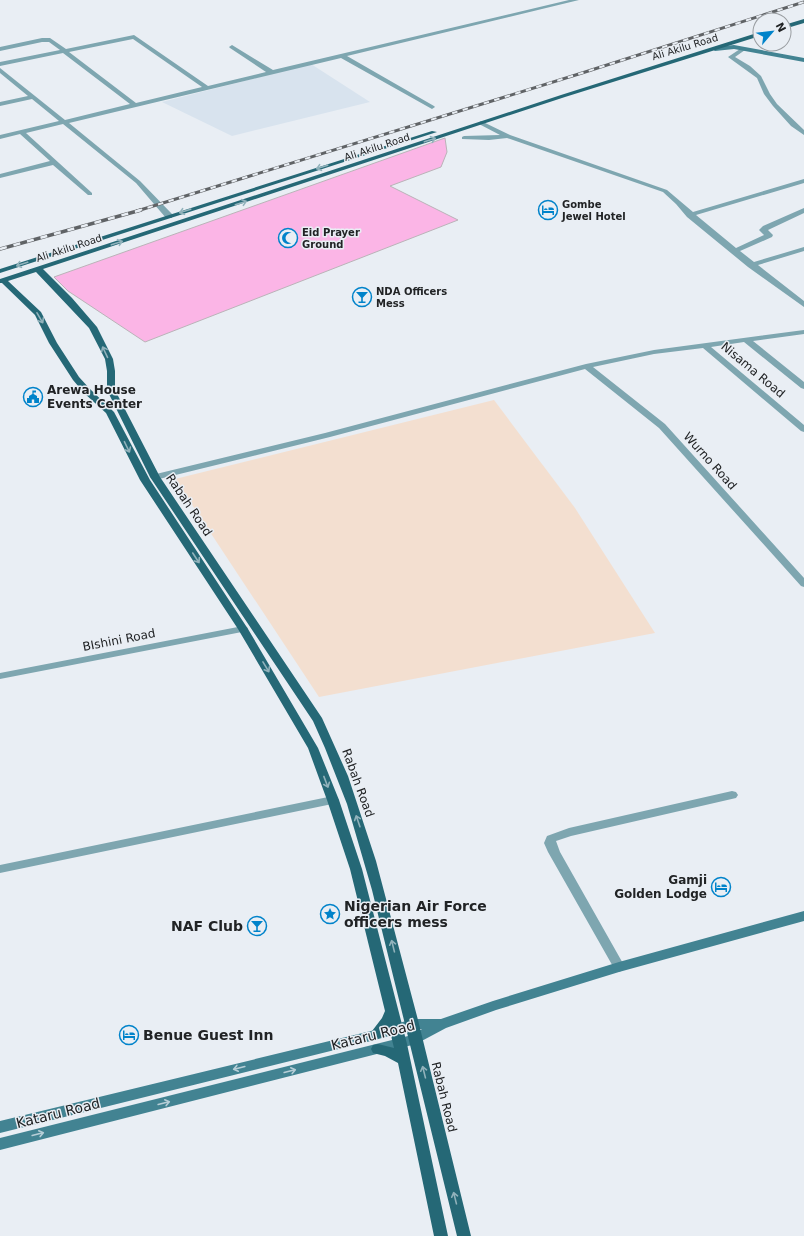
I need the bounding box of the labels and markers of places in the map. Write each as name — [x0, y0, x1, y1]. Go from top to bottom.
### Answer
hotel icon: Gombe Jewel Hotel — [537, 199, 559, 221]
place label: Gombe Jewel Hotel — [561, 199, 626, 222]
mosque icon: Eid Prayer Ground — [277, 227, 299, 249]
place label: Eid Prayer Ground — [302, 227, 360, 250]
bar icon: NDA Officers Mess — [351, 286, 373, 308]
place label: NDA Officers Mess — [376, 286, 447, 309]
place label: Arewa House Events Center — [47, 383, 142, 411]
public building icon: Arewa House Events Center — [22, 386, 44, 408]
place label: Gamji Golden Lodge — [614, 873, 707, 901]
hotel icon: Gamji Golden Lodge — [710, 876, 732, 898]
place label: Nigerian Air Force officers mess — [344, 898, 487, 930]
place icon: Nigerian Air Force officers mess — [319, 903, 341, 925]
bar icon: NAF Club — [246, 915, 268, 937]
place label: NAF Club — [171, 918, 243, 934]
hotel icon: Benue Guest Inn — [118, 1024, 140, 1046]
place label: Benue Guest Inn — [143, 1027, 273, 1043]

